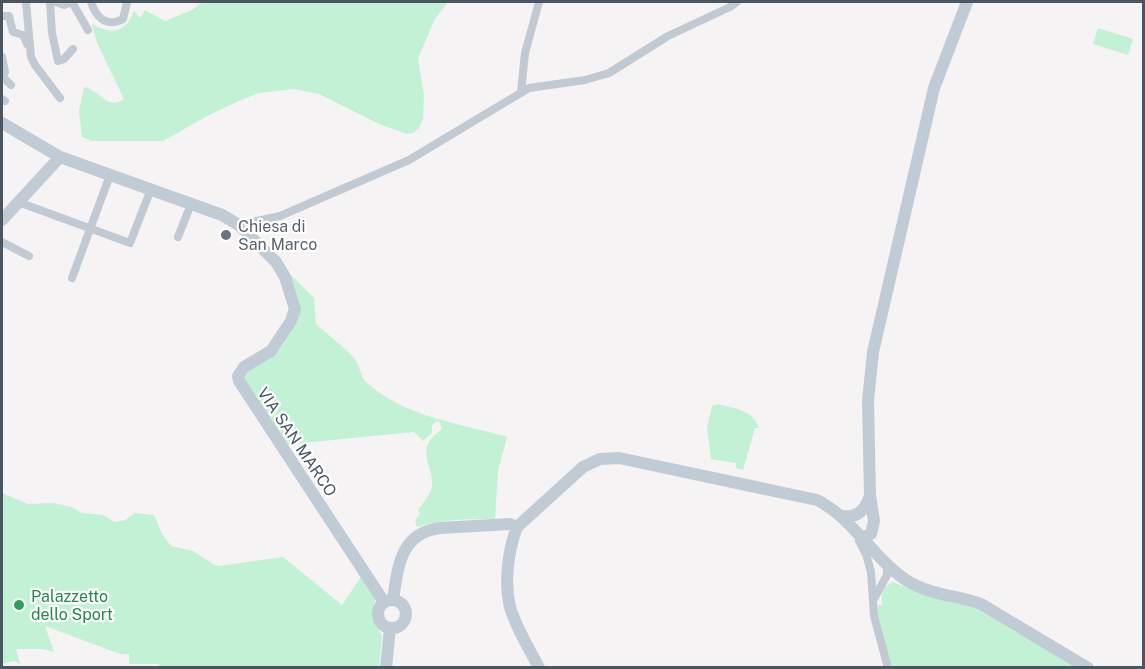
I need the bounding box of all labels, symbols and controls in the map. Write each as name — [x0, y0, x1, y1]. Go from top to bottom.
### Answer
place label: Chiesa di San Marco — [238, 217, 317, 254]
marker: Chiesa di San Marco — [219, 228, 233, 242]
street label: VIA SAN MARCO — [254, 384, 340, 500]
place label: Palazzetto dello Sport — [31, 587, 113, 624]
marker: Palazzetto dello Sport — [12, 598, 26, 612]

